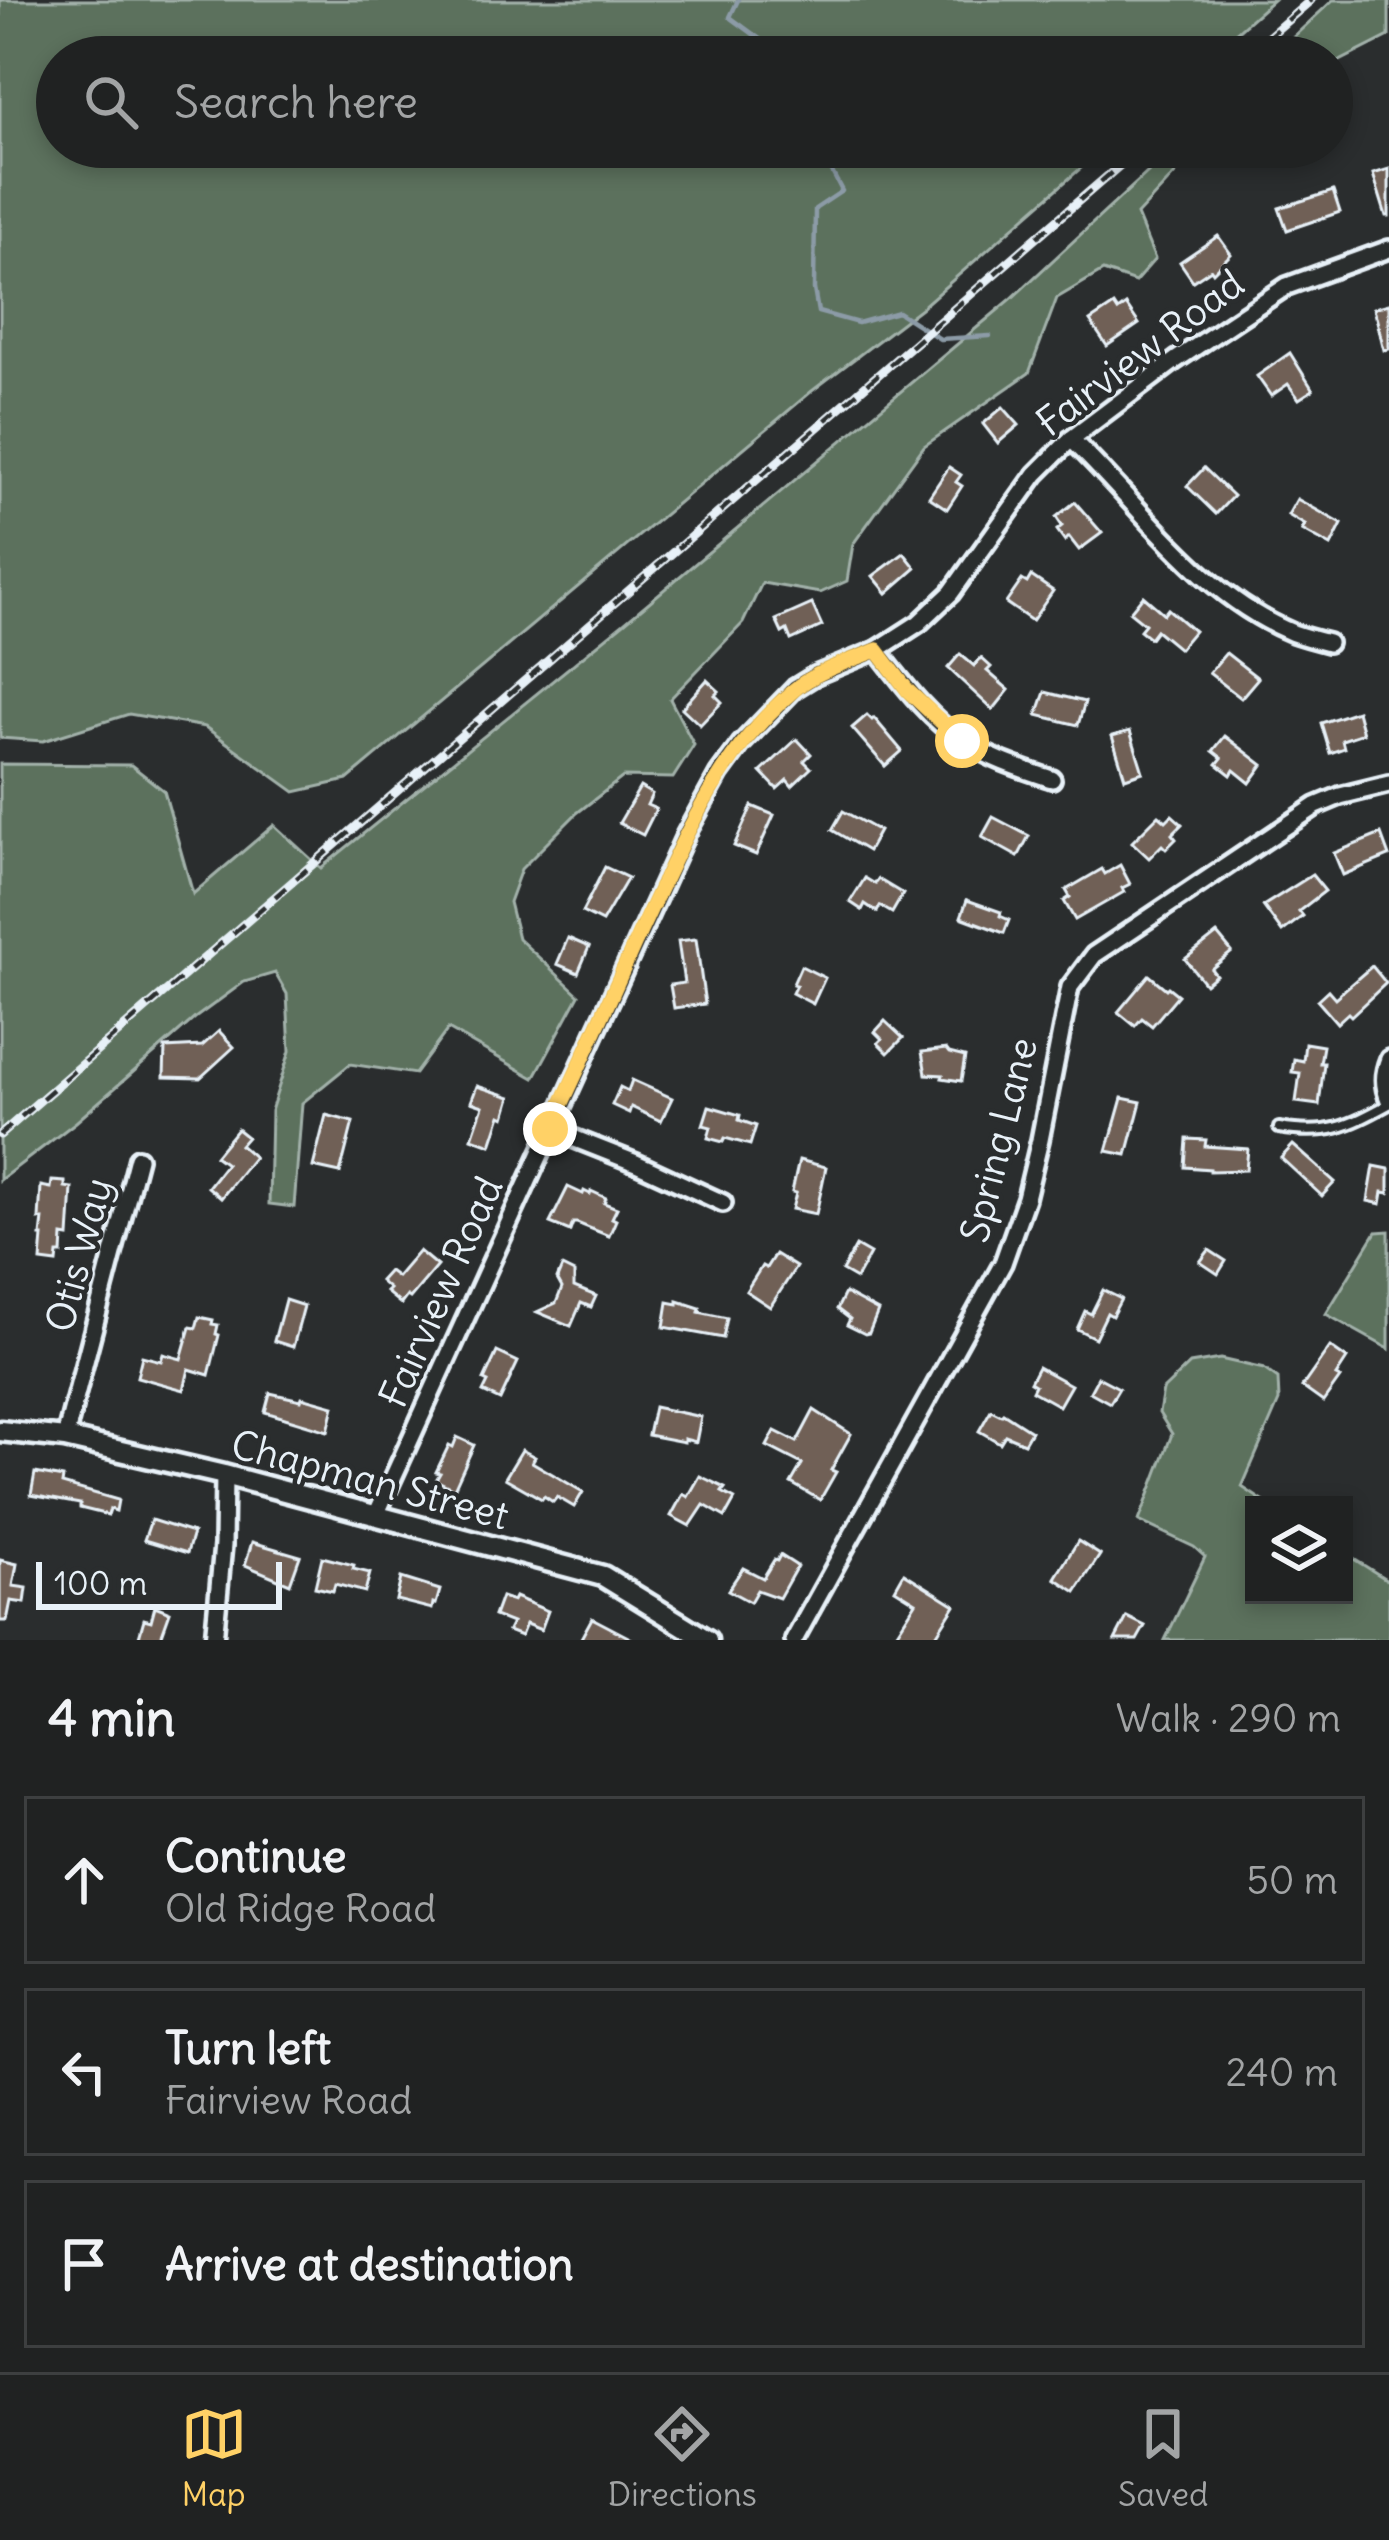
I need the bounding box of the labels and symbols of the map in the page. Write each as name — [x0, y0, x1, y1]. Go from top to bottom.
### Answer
street label: Fairview Road — [1027, 259, 1253, 447]
route start — [935, 714, 989, 768]
street label: Spring Lane — [950, 1033, 1048, 1247]
route end — [523, 1102, 577, 1156]
street label: Fairview Road — [368, 1169, 514, 1415]
street label: Otis Way — [35, 1173, 123, 1337]
street label: Chapman Street — [226, 1419, 514, 1541]
scale bar — [36, 1556, 282, 1609]

